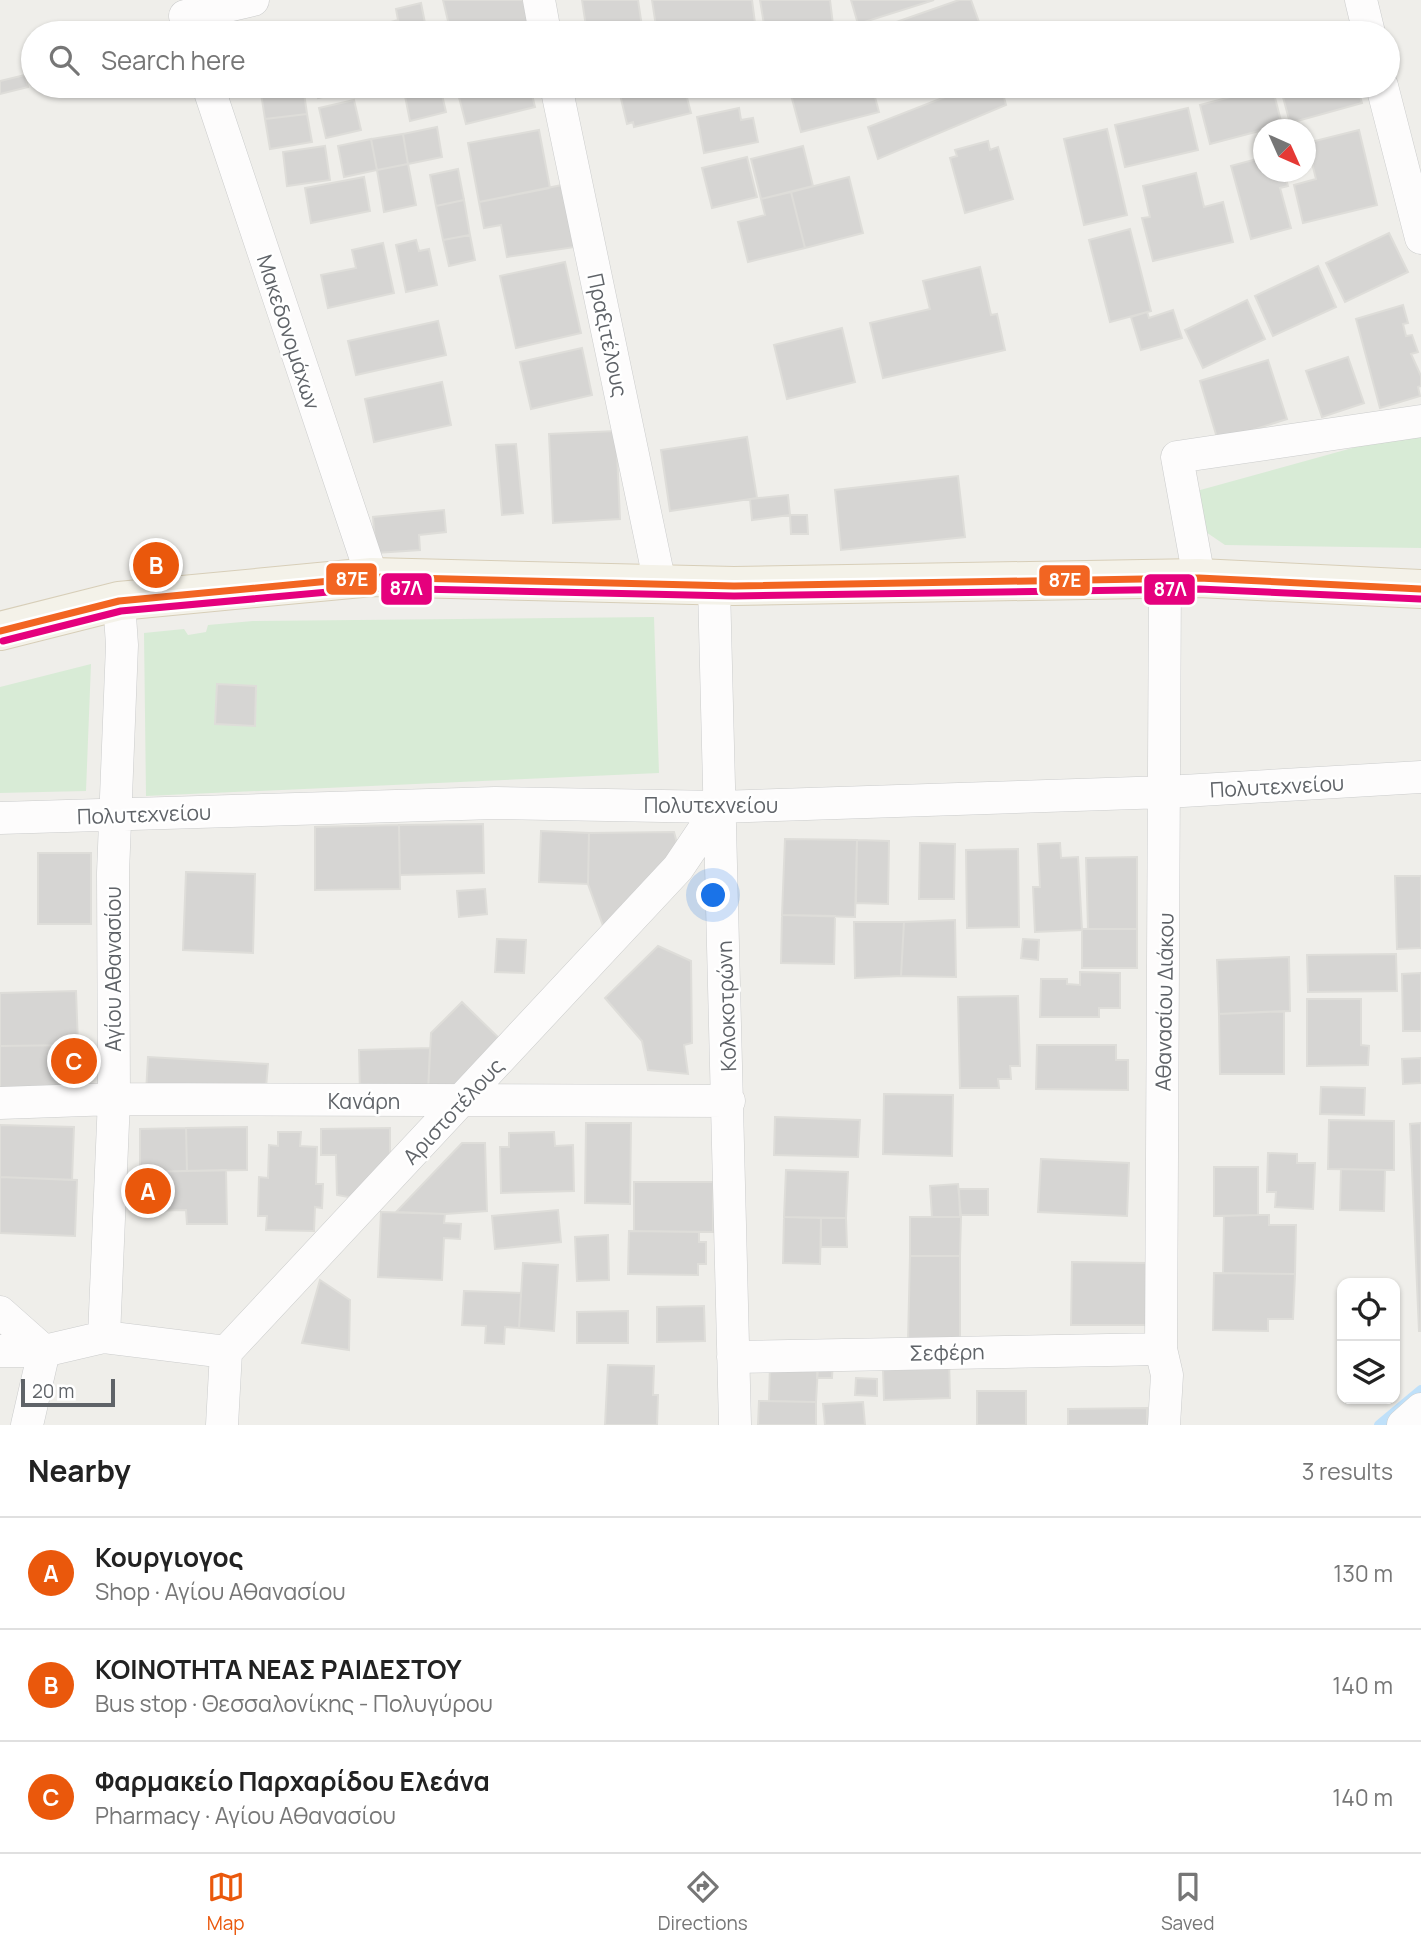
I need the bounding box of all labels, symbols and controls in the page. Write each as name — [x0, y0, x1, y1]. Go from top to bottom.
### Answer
search box — [21, 21, 1400, 98]
icon: search — [45, 41, 83, 79]
text: Search here — [101, 42, 246, 78]
north arrow — [1253, 119, 1316, 182]
street label: Μακεδονομάχων — [251, 251, 327, 413]
street label: Πραξιτέλους — [581, 271, 635, 399]
pin: B — [133, 539, 179, 591]
line badge: 87Ε — [325, 562, 378, 596]
line badge: 87Ε — [1038, 564, 1091, 597]
text: 87Ε — [336, 566, 368, 592]
text: 87Ε — [1049, 567, 1081, 593]
line badge: 87Λ — [380, 572, 433, 606]
line badge: 87Λ — [1143, 573, 1196, 606]
text: 87Λ — [389, 575, 423, 601]
text: 87Λ — [1153, 576, 1187, 602]
street label: Πολυτεχνείου — [1209, 769, 1345, 803]
street label: Πολυτεχνείου — [644, 791, 778, 819]
street label: Πολυτεχνείου — [76, 798, 212, 830]
your location — [696, 878, 730, 912]
street label: Αγίου Αθανασίου — [99, 886, 127, 1052]
street label: Αθανασίου Διάκου — [1148, 912, 1180, 1092]
street label: Κολοκοτρώνη — [710, 940, 742, 1072]
pin: C — [51, 1035, 97, 1087]
street label: Αριστοτέλους — [396, 1052, 510, 1170]
street label: Κανάρη — [328, 1087, 400, 1115]
pin: A — [125, 1165, 171, 1217]
map controls — [1337, 1278, 1400, 1404]
button: locate — [1337, 1278, 1400, 1341]
street label: Σεφέρη — [909, 1337, 985, 1367]
button: layers — [1337, 1341, 1400, 1404]
scale bar — [21, 1376, 116, 1408]
text: 20 m — [32, 1378, 74, 1404]
text: Nearby — [28, 1450, 131, 1491]
text: 3 results — [1302, 1455, 1393, 1487]
text: Κουργιογος — [95, 1539, 243, 1575]
text: A — [43, 1557, 59, 1589]
text: 130 m — [1333, 1557, 1393, 1589]
text: Shop · Αγίου Αθανασίου — [95, 1575, 346, 1607]
text: ΚΟΙΝΟΤΗΤΑ ΝΕΑΣ ΡΑΙΔΕΣΤΟΥ — [95, 1651, 462, 1687]
text: B — [44, 1669, 58, 1701]
text: 140 m — [1332, 1669, 1393, 1701]
text: Bus stop · Θεσσαλονίκης - Πολυγύρου — [95, 1687, 493, 1719]
text: Φαρμακείο Παρχαρίδου Ελεάνα — [95, 1763, 490, 1799]
text: C — [43, 1781, 60, 1813]
text: 140 m — [1332, 1781, 1393, 1813]
text: Pharmacy · Αγίου Αθανασίου — [95, 1799, 396, 1831]
tab: Map — [207, 1868, 245, 1936]
tab: Directions — [658, 1868, 748, 1936]
tab: Saved — [1161, 1868, 1214, 1936]

